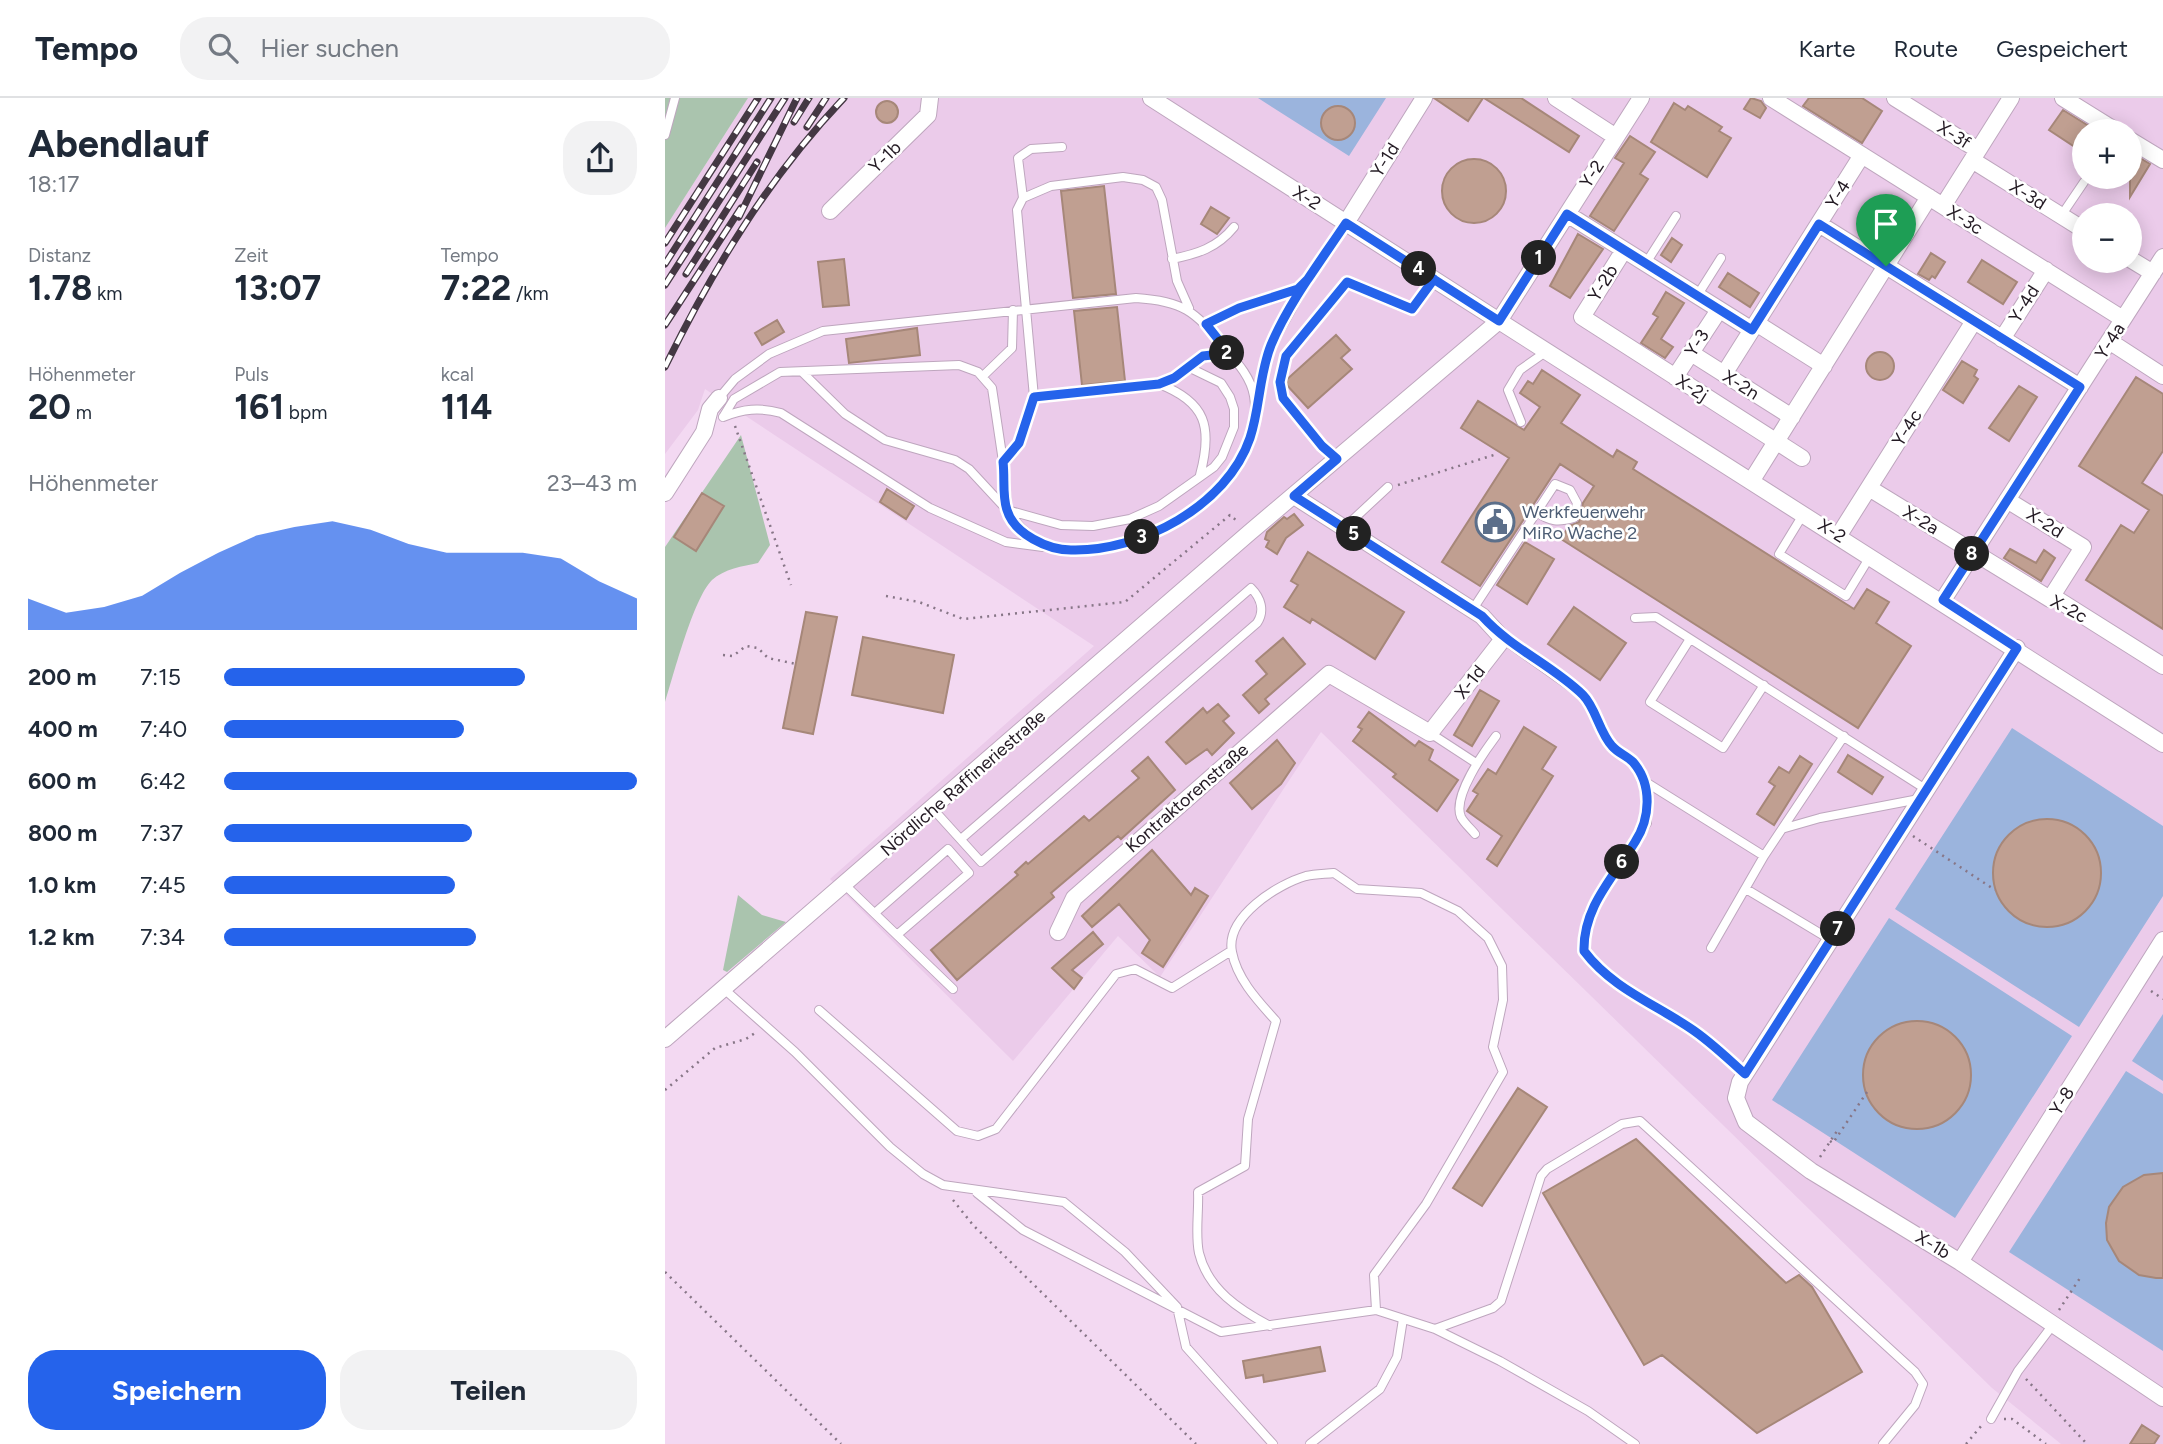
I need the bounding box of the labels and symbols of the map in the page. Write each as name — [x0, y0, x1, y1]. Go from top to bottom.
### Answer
street label: X-3f — [1933, 116, 1975, 154]
street label: Y-1b — [864, 136, 906, 178]
street label: Y-1d — [1366, 139, 1404, 181]
street label: Y-2 — [1575, 156, 1609, 192]
street label: X-3d — [2006, 175, 2050, 215]
street label: Y-4 — [1821, 176, 1855, 212]
street label: X-2 — [1289, 181, 1325, 215]
pin — [1856, 194, 1916, 266]
street label: X-3c — [1943, 201, 1987, 240]
pin: 1 — [1521, 240, 1557, 276]
pin: 4 — [1401, 252, 1437, 286]
street label: Y-2b — [1583, 261, 1623, 305]
street label: Y-4d — [2004, 281, 2044, 327]
street label: Y-4a — [2090, 319, 2130, 363]
street label: Y-3 — [1680, 325, 1714, 361]
pin: 2 — [1209, 336, 1245, 370]
street label: X-2n — [1719, 365, 1763, 405]
street label: X-2j — [1672, 370, 1712, 406]
street label: Y-4c — [1887, 405, 1927, 450]
public building icon: Werkfeuerwehr MiRo Wache 2 — [1474, 501, 1516, 543]
place label: Werkfeuerwehr MiRo Wache 2 — [1522, 501, 1645, 544]
street label: X-2a — [1899, 501, 1943, 539]
street label: X-2d — [2023, 503, 2067, 543]
street label: X-2 — [1814, 514, 1850, 548]
pin: 5 — [1337, 516, 1371, 551]
pin: 3 — [1125, 520, 1159, 555]
pin: 8 — [1955, 536, 1989, 572]
street label: X-2c — [2047, 590, 2091, 628]
street label: X-1d — [1450, 661, 1490, 703]
street label: Nördliche Raffineriestraße — [876, 705, 1050, 861]
street label: Kontraktorenstraße — [1121, 739, 1253, 857]
pin: 6 — [1605, 844, 1639, 880]
pin: 7 — [1821, 912, 1855, 946]
street label: Y-8 — [2045, 1083, 2079, 1119]
street label: X-1b — [1912, 1226, 1954, 1264]

